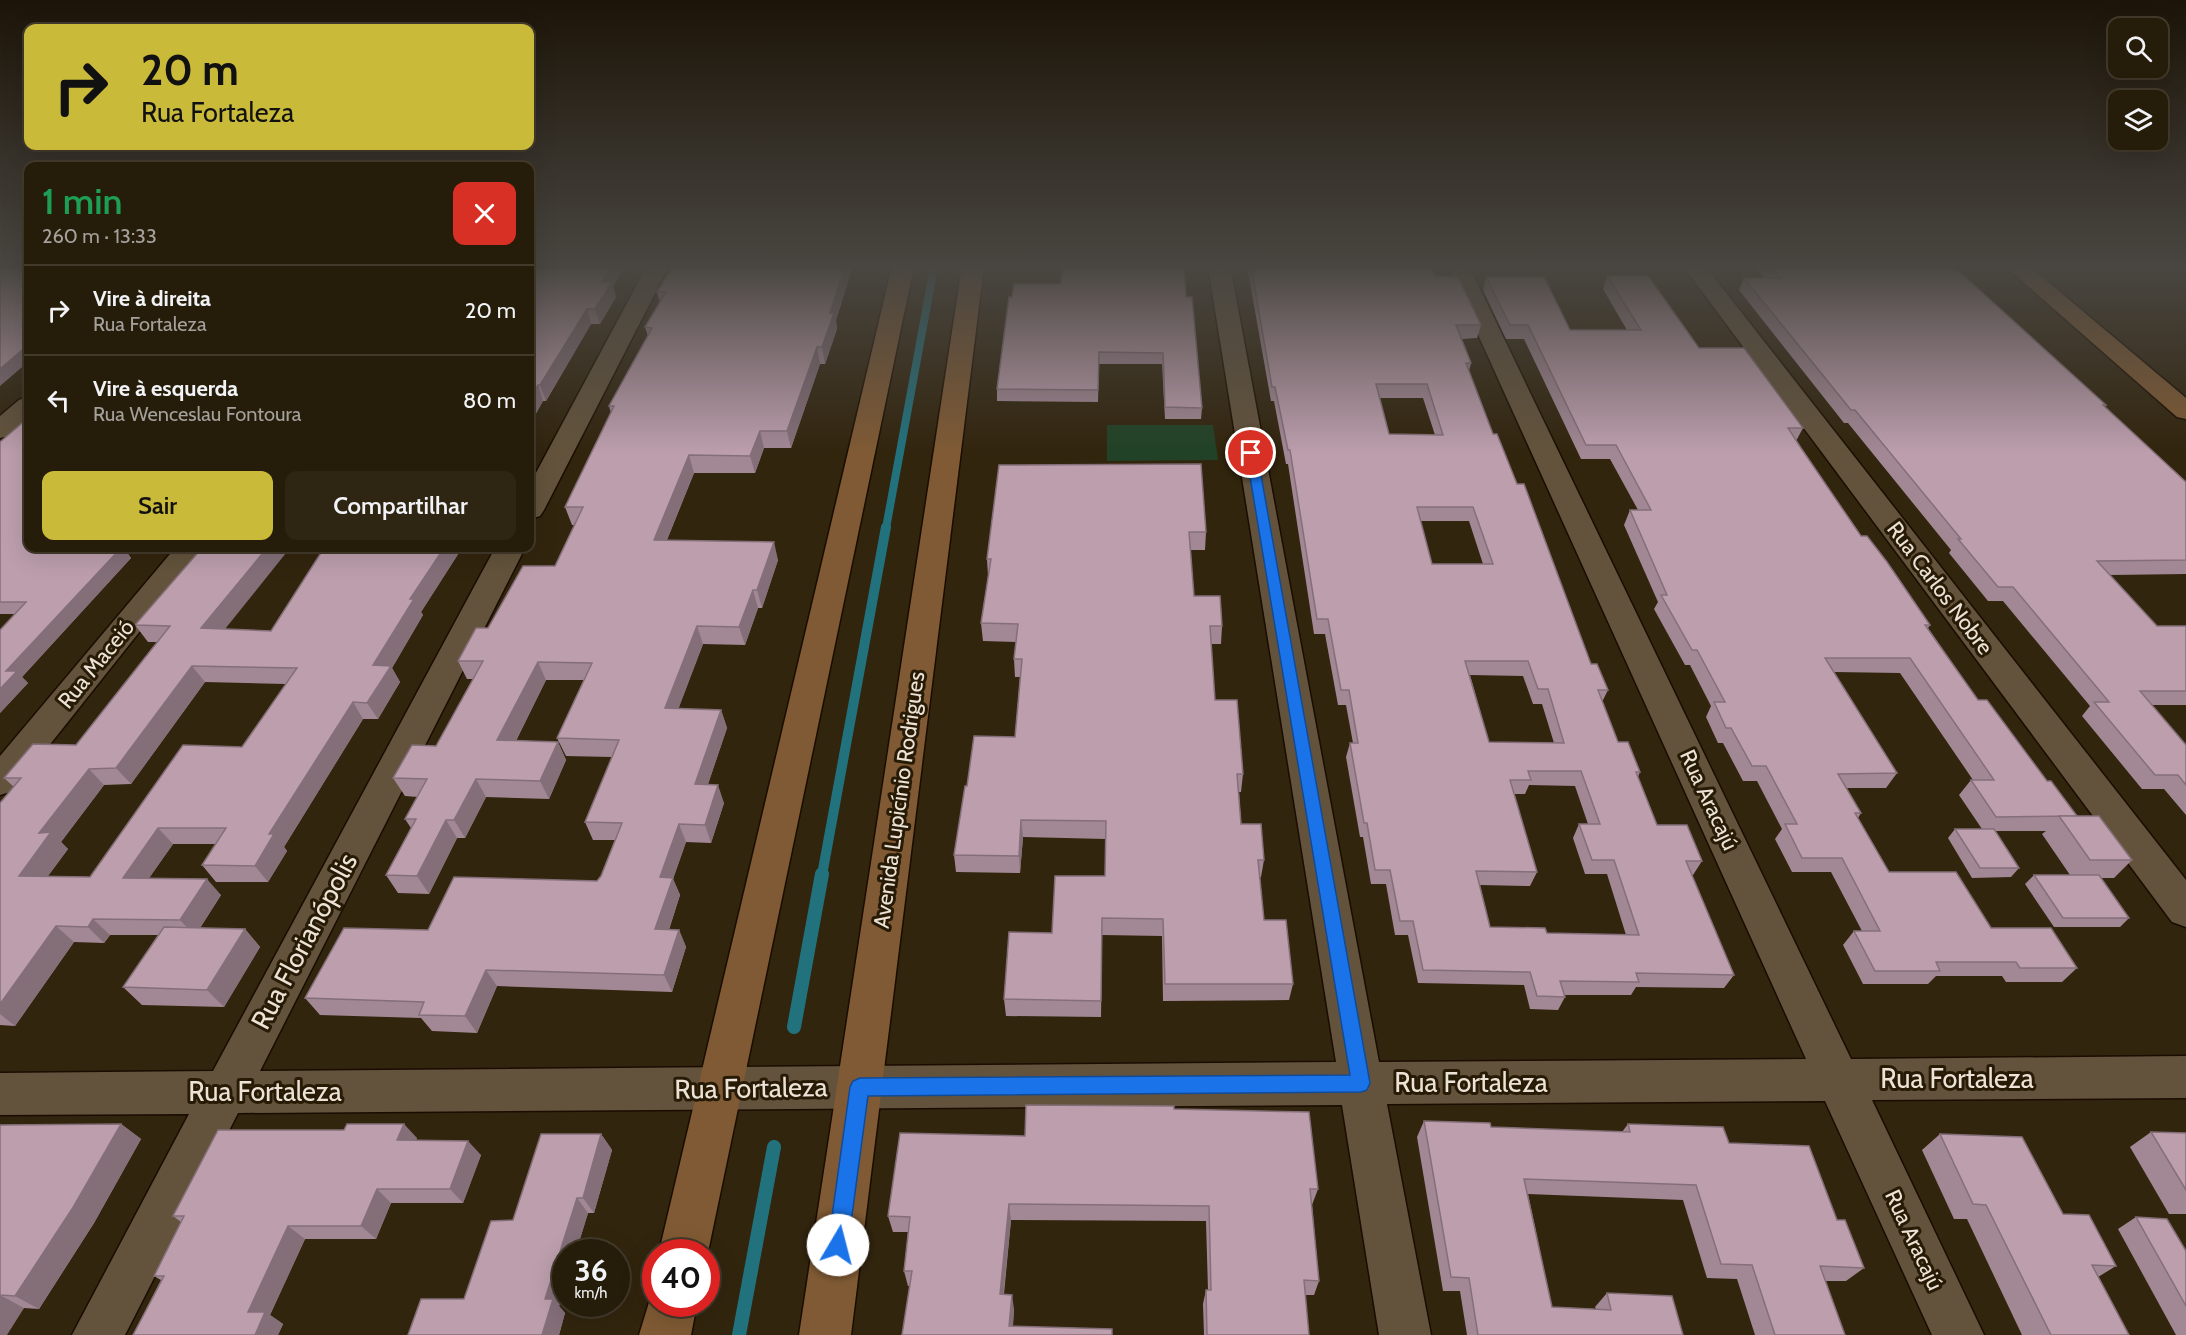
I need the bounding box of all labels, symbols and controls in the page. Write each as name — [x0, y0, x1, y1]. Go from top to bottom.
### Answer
map controls — [2108, 18, 2168, 150]
button: search — [2108, 18, 2168, 78]
text: 20 m — [141, 44, 239, 96]
icon: right — [42, 48, 120, 126]
button: layers — [2108, 90, 2168, 150]
text: Rua Fortaleza — [141, 96, 294, 129]
text: 1 min — [42, 179, 122, 223]
button: close — [453, 182, 516, 245]
text: 260 m · 13:33 — [42, 224, 157, 248]
text: Vire à direita — [93, 285, 211, 312]
icon: right — [42, 294, 75, 327]
text: 20 m — [465, 297, 516, 324]
text: Rua Fortaleza — [93, 312, 207, 336]
text: Vire à esquerda — [93, 375, 238, 402]
icon: left — [42, 384, 75, 417]
text: 80 m — [463, 387, 516, 414]
text: Rua Wenceslau Fontoura — [93, 402, 301, 426]
pin — [1225, 427, 1276, 478]
icon: arrive — [1234, 436, 1267, 469]
button: Sair — [42, 471, 273, 540]
button: Compartilhar — [285, 471, 516, 540]
street label: Rua Carlos Nobre — [1881, 516, 1999, 660]
street label: Rua Maceió — [52, 614, 140, 714]
street label: Avenida Lupicínio Rodrigues — [868, 670, 930, 930]
street label: Rua Aracajú — [1674, 745, 1744, 855]
street label: Rua Florianópolis — [244, 847, 364, 1035]
street label: Rua Fortaleza — [1880, 1062, 2034, 1095]
street label: Rua Fortaleza — [1394, 1066, 1548, 1099]
street label: Rua Fortaleza — [674, 1070, 828, 1106]
street label: Rua Fortaleza — [188, 1075, 342, 1108]
street label: Rua Aracajú — [1879, 1185, 1949, 1295]
position arrow — [806, 1213, 870, 1277]
speed limit sign: 40 — [642, 1239, 720, 1317]
text: 36 — [574, 1252, 608, 1289]
text: km/h — [575, 1284, 607, 1302]

